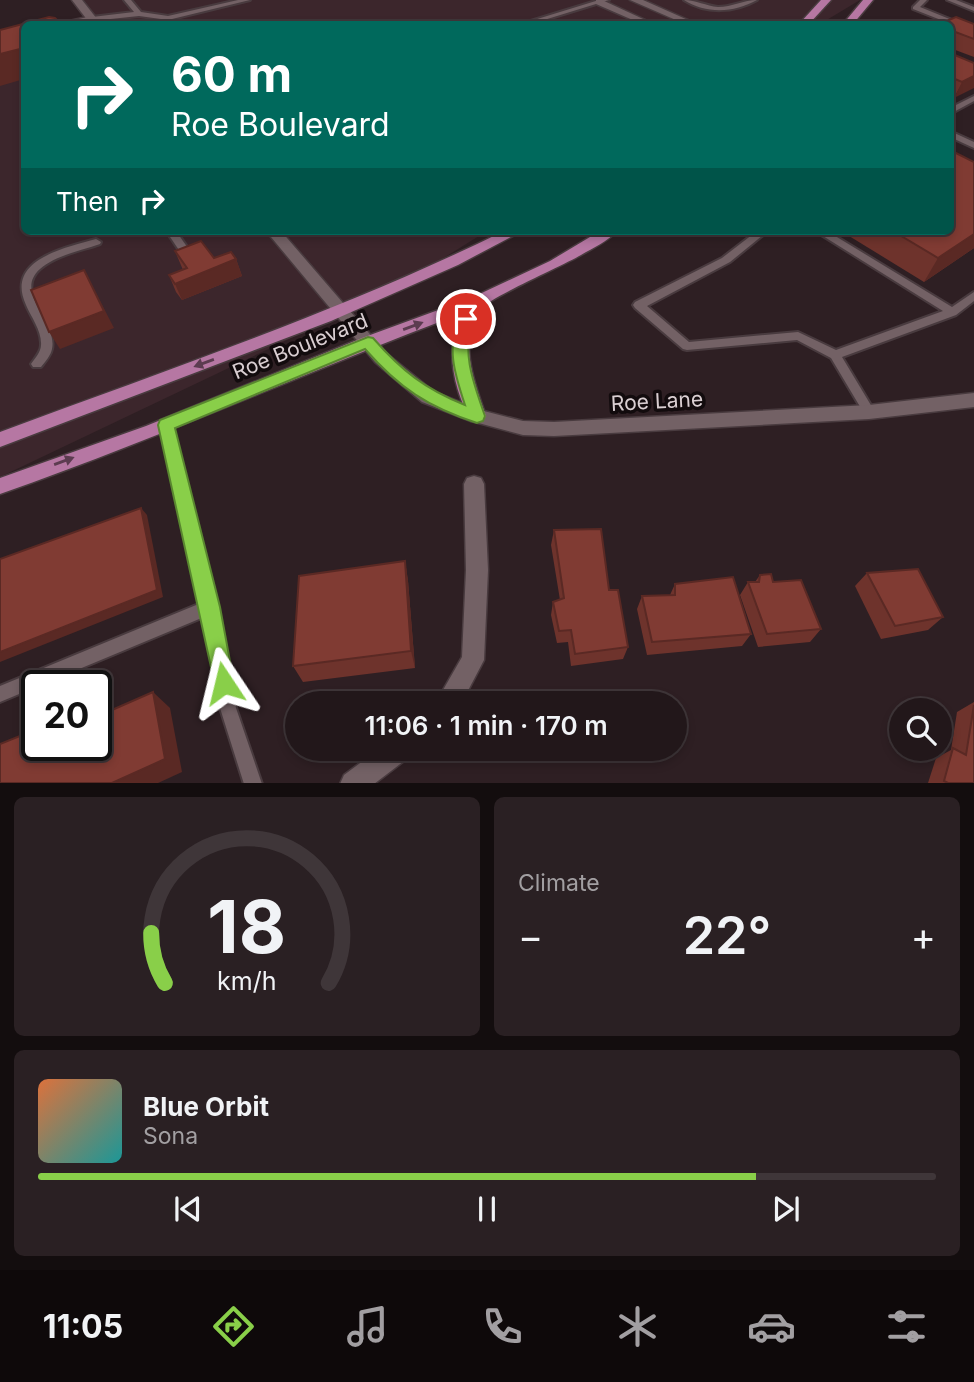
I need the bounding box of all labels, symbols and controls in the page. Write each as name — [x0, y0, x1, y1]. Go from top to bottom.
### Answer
text: 60 m — [171, 45, 292, 104]
icon: right — [56, 49, 147, 140]
text: Roe Boulevard — [171, 105, 390, 144]
icon: right — [133, 182, 171, 220]
text: Then — [56, 186, 119, 217]
pin — [436, 289, 496, 349]
icon: arrive — [447, 300, 485, 338]
street label: Roe Boulevard — [229, 308, 371, 384]
one-way arrow — [402, 320, 423, 331]
one-way arrow — [194, 357, 215, 368]
street label: Roe Lane — [610, 386, 704, 416]
one-way arrow — [53, 455, 74, 466]
position arrow — [187, 646, 261, 720]
speed limit sign: 20 — [21, 670, 112, 761]
map controls — [889, 698, 952, 761]
button: search — [889, 698, 952, 761]
text: 11:06 · 1 min · 170 m — [364, 710, 608, 741]
text: Climate — [518, 869, 600, 897]
text: 18 — [208, 882, 286, 971]
text: 22° — [683, 904, 771, 967]
text: − — [518, 913, 543, 959]
text: + — [911, 913, 936, 959]
text: km/h — [217, 965, 277, 995]
text: Blue Orbit — [143, 1091, 269, 1122]
text: Sona — [143, 1122, 198, 1150]
icon: previous — [169, 1190, 207, 1228]
icon: pause — [468, 1190, 506, 1228]
icon: next — [767, 1190, 805, 1228]
icon: directions — [209, 1302, 258, 1351]
icon: music — [343, 1302, 392, 1351]
icon: phone — [478, 1302, 527, 1351]
icon: climate — [613, 1302, 662, 1351]
icon: car — [747, 1302, 796, 1351]
icon: filters — [882, 1302, 931, 1351]
text: 11:05 — [43, 1307, 123, 1346]

